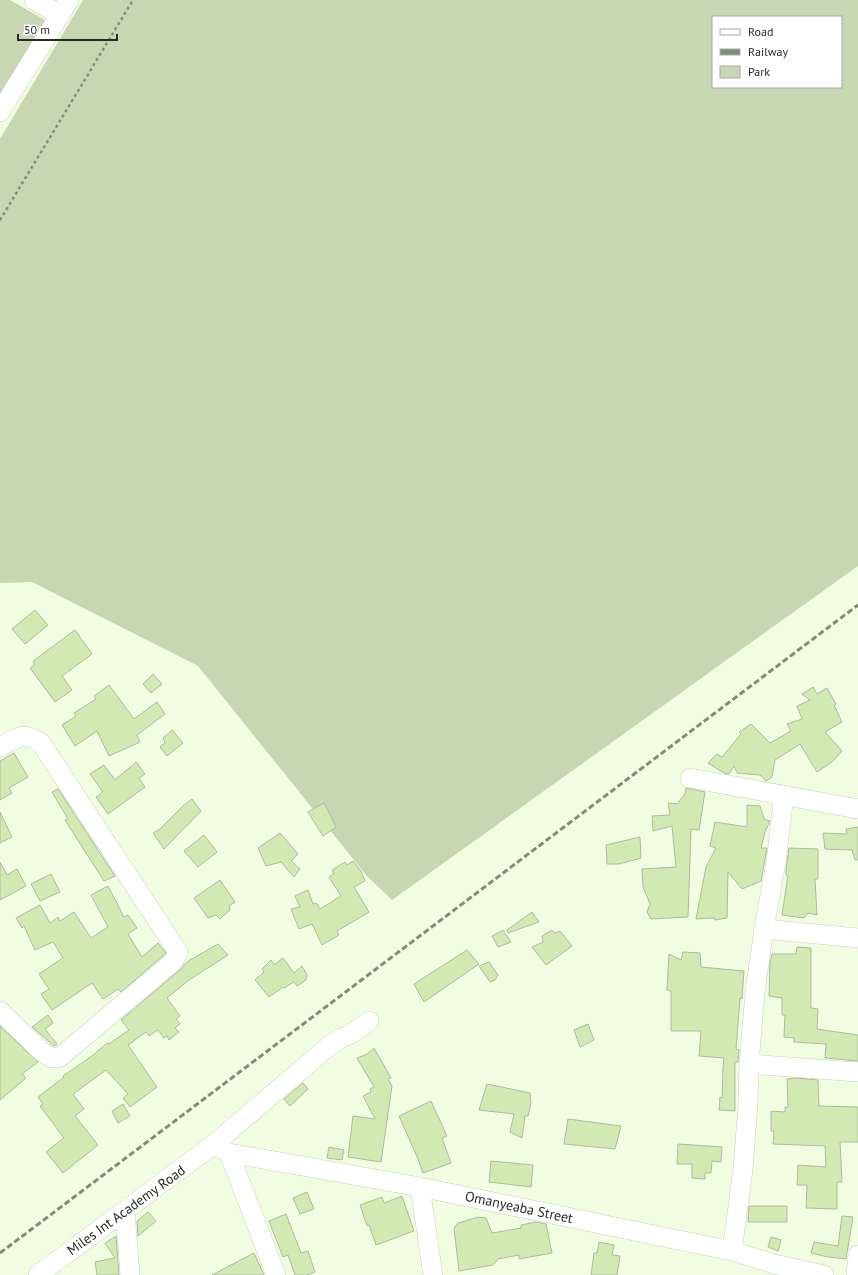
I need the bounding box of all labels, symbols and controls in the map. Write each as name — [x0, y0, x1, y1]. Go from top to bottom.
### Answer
scale bar — [18, 16, 117, 42]
legend — [712, 16, 842, 88]
text: 50 m — [24, 22, 50, 37]
text: Road — [748, 24, 773, 39]
text: Railway — [748, 44, 788, 59]
text: Park — [748, 64, 770, 79]
street label: Miles Int Academy Road — [63, 1161, 189, 1259]
street label: Omanyeaba Street — [463, 1187, 575, 1227]

